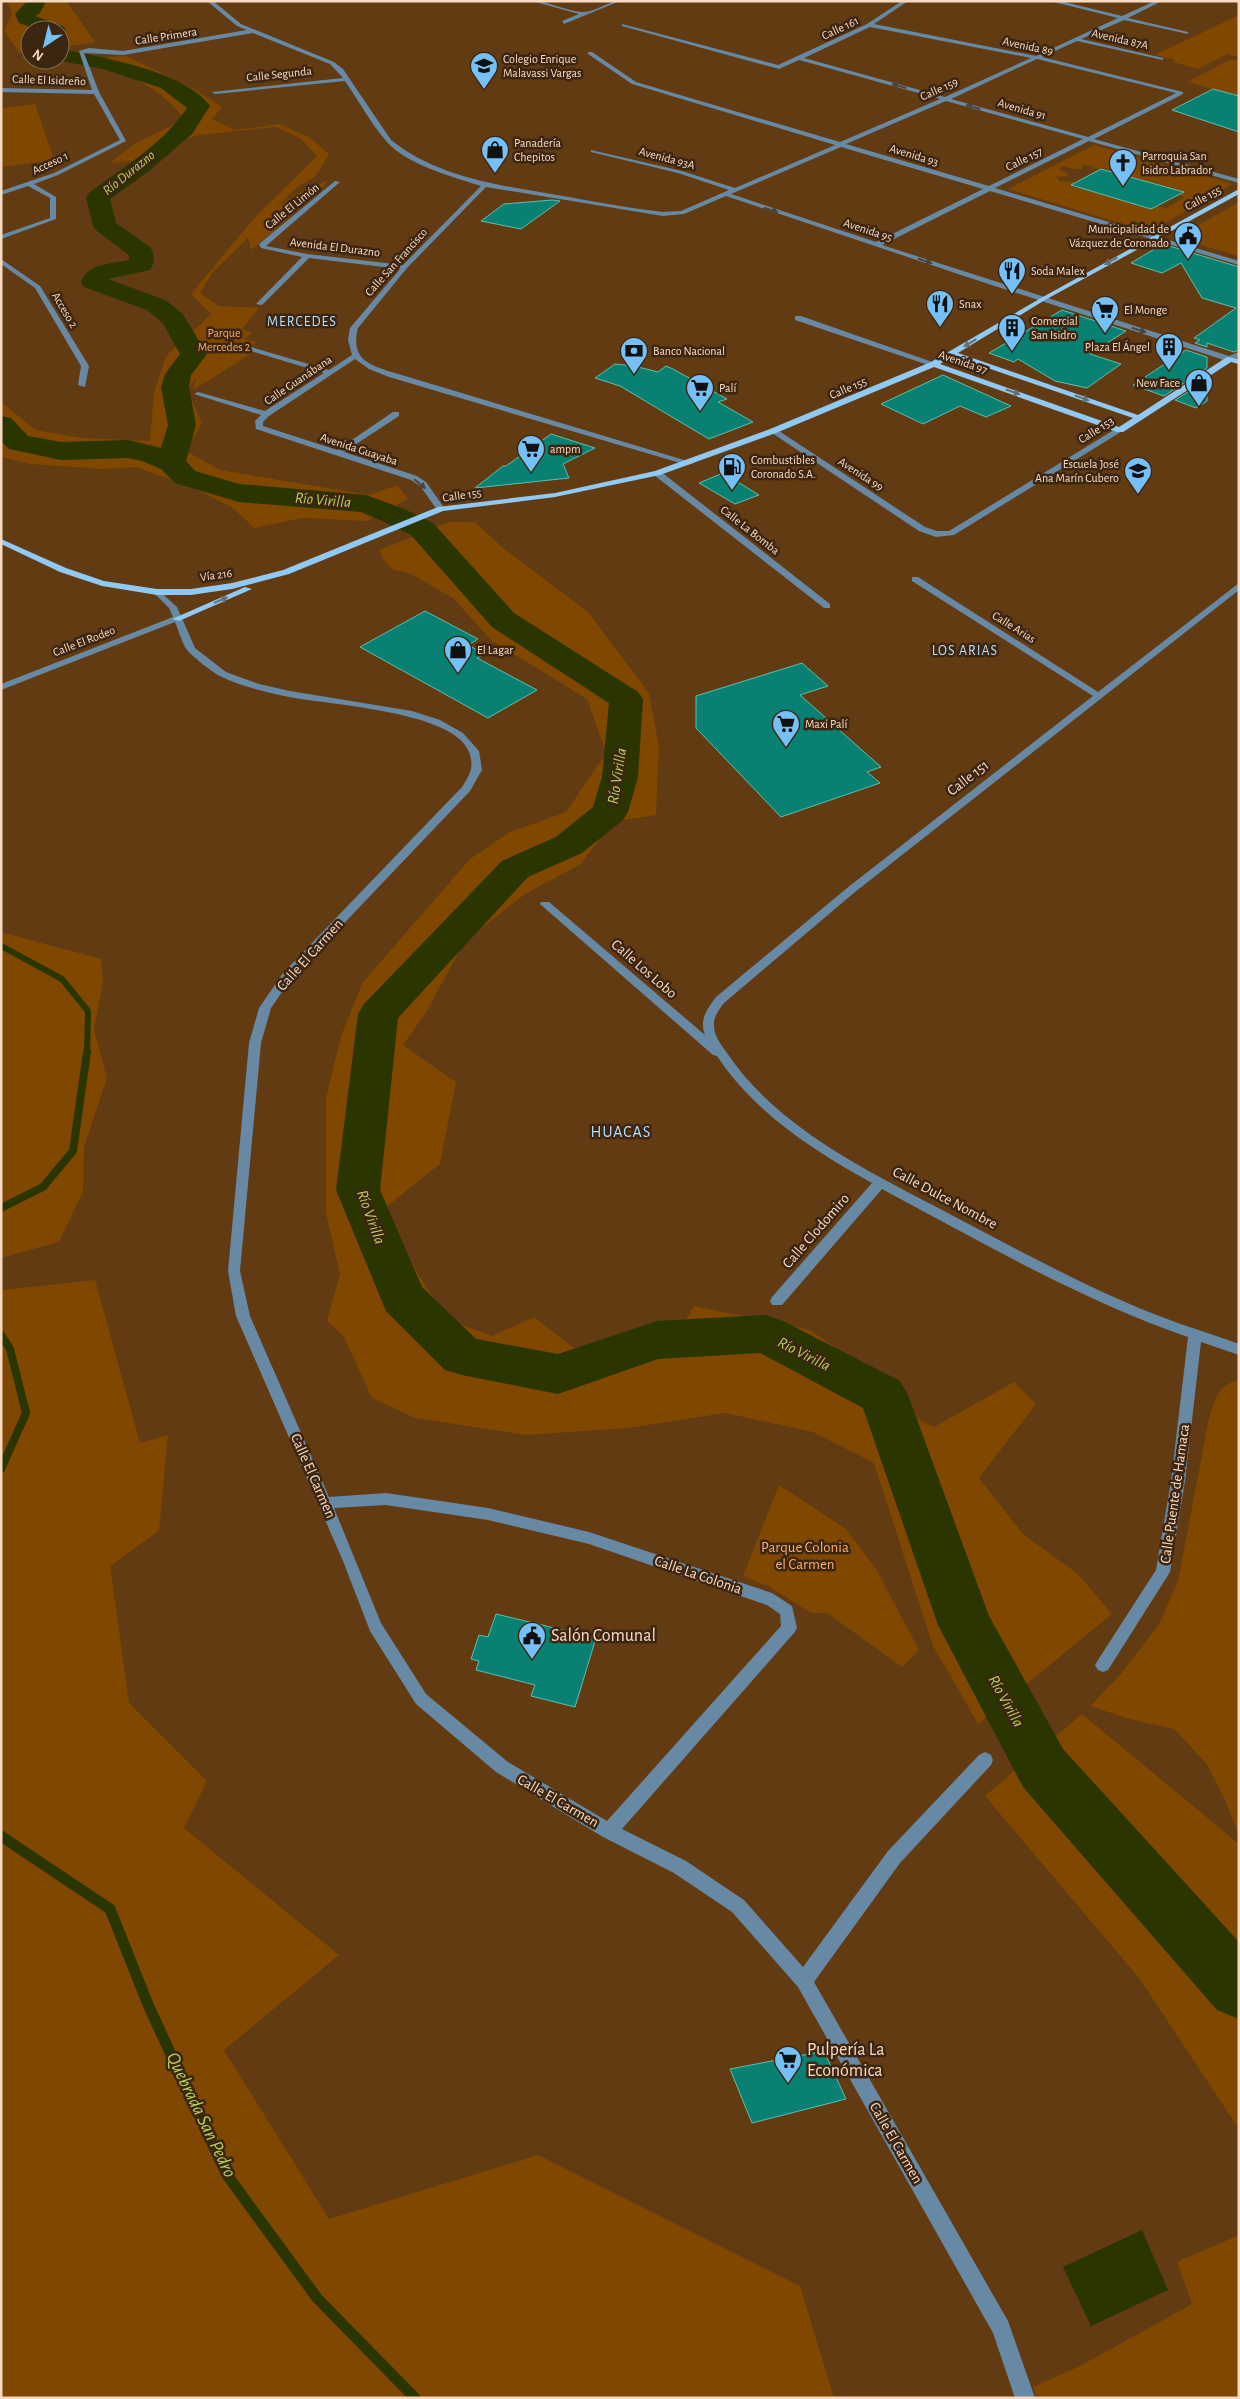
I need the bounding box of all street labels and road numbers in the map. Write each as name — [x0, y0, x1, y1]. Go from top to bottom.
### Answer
street label: Calle 161 — [820, 14, 860, 42]
street label: Calle Primera — [134, 25, 198, 47]
street label: Avenida 87A — [1091, 27, 1149, 51]
street label: Avenida 89 — [1002, 35, 1055, 57]
street label: Calle Segunda — [246, 65, 313, 83]
street label: Calle El Isidreño — [12, 73, 86, 87]
street label: Calle 159 — [918, 75, 960, 103]
street label: Avenida 91 — [996, 96, 1048, 122]
street label: Avenida 93 — [888, 142, 940, 168]
street label: Avenida 93A — [638, 145, 696, 171]
street label: Calle 157 — [1004, 145, 1044, 173]
street label: Acceso 1 — [30, 150, 70, 176]
street label: Calle El Limón — [263, 181, 321, 231]
street label: Calle 155 — [1183, 183, 1223, 213]
street label: Avenida 95 — [842, 216, 894, 244]
street label: Calle San Francisco — [362, 226, 430, 298]
street label: Avenida El Durazno — [289, 236, 381, 259]
street label: Acceso 2 — [50, 290, 81, 330]
street label: Avenida 97 — [937, 348, 989, 376]
street label: Calle Guanábana — [262, 353, 334, 407]
street label: Calle 155 — [828, 375, 868, 401]
street label: Calle 153 — [1076, 414, 1116, 446]
street label: Avenida Guayaba — [318, 431, 400, 468]
street label: Avenida 99 — [836, 455, 886, 493]
street label: Calle 155 — [442, 486, 482, 504]
street label: Calle La Bomba — [718, 503, 782, 557]
street label: Vía 216 — [199, 567, 233, 583]
street label: Calle Arias — [990, 609, 1038, 645]
street label: Calle El Rodeo — [51, 624, 117, 658]
street label: Calle 151 — [944, 757, 992, 799]
street label: Calle El Carmen — [274, 916, 346, 994]
street label: Calle Los Lobo — [608, 937, 680, 1001]
street label: Calle Dulce Nombre — [890, 1164, 1000, 1232]
street label: Calle Clodomiro — [780, 1191, 852, 1271]
street label: Calle Puente de Hamaca — [1158, 1423, 1192, 1565]
street label: Calle El Carmen — [288, 1431, 338, 1521]
street label: Calle La Colonia — [652, 1553, 744, 1597]
street label: Calle El Carmen — [515, 1772, 601, 1830]
street label: Calle El Carmen — [867, 2100, 925, 2186]

